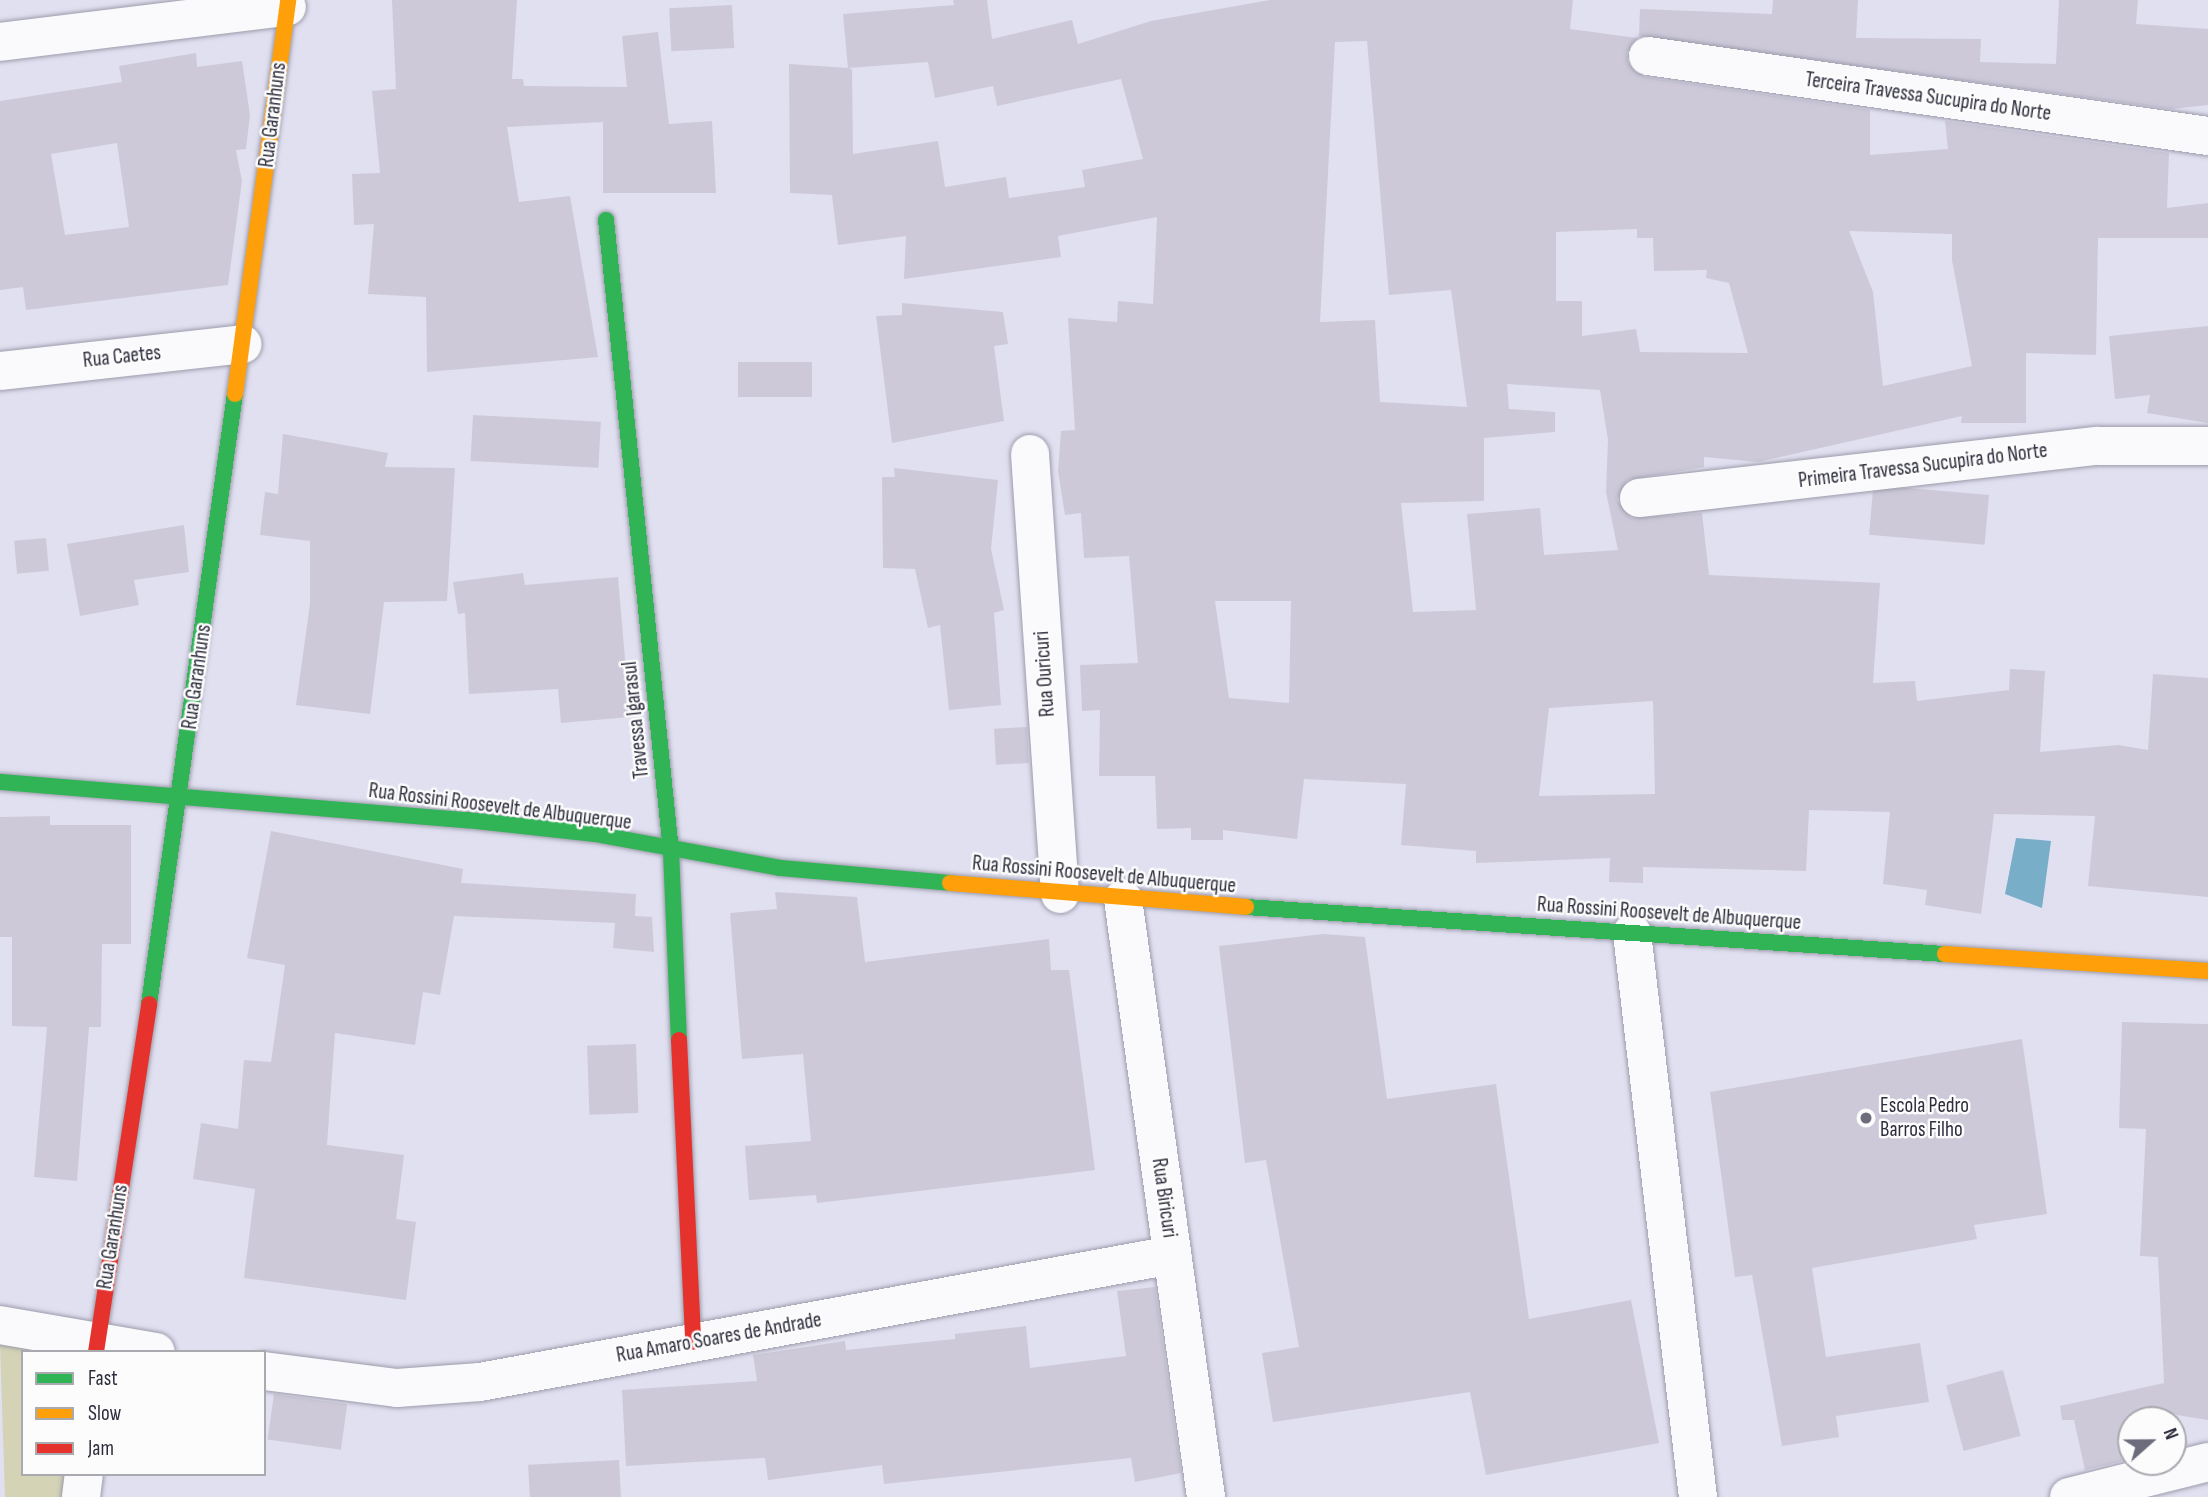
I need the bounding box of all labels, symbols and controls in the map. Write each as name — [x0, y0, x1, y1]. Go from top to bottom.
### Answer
street label: Rua Garanhuns — [254, 61, 292, 169]
street label: Terceira Travessa Sucupira do Norte — [1803, 67, 2053, 127]
street label: Rua Caetes — [82, 340, 162, 374]
street label: Primeira Travessa Sucupira do Norte — [1797, 438, 2049, 494]
street label: Rua Garanhuns — [177, 623, 217, 731]
street label: Rua Ouricuri — [1029, 630, 1061, 718]
street label: Travessa Igarasul — [617, 660, 655, 780]
street label: Rua Rossini Roosevelt de Albuquerque — [367, 778, 633, 836]
street label: Rua Rossini Roosevelt de Albuquerque — [971, 851, 1237, 899]
street label: Rua Rossini Roosevelt de Albuquerque — [1536, 892, 1802, 936]
place label: Escola Pedro Barros Filho — [1880, 1093, 1969, 1143]
marker: Escola Pedro Barros Filho — [1858, 1110, 1874, 1126]
street label: Rua Biricuri — [1146, 1157, 1182, 1239]
street label: Rua Garanhuns — [92, 1183, 134, 1291]
street label: Rua Amaro Soares de Andrade — [614, 1308, 824, 1368]
legend — [21, 1350, 266, 1476]
text: Fast — [88, 1366, 118, 1391]
text: Slow — [88, 1401, 121, 1426]
north arrow — [2117, 1406, 2187, 1476]
text: N — [2158, 1425, 2183, 1443]
text: Jam — [88, 1436, 114, 1461]

